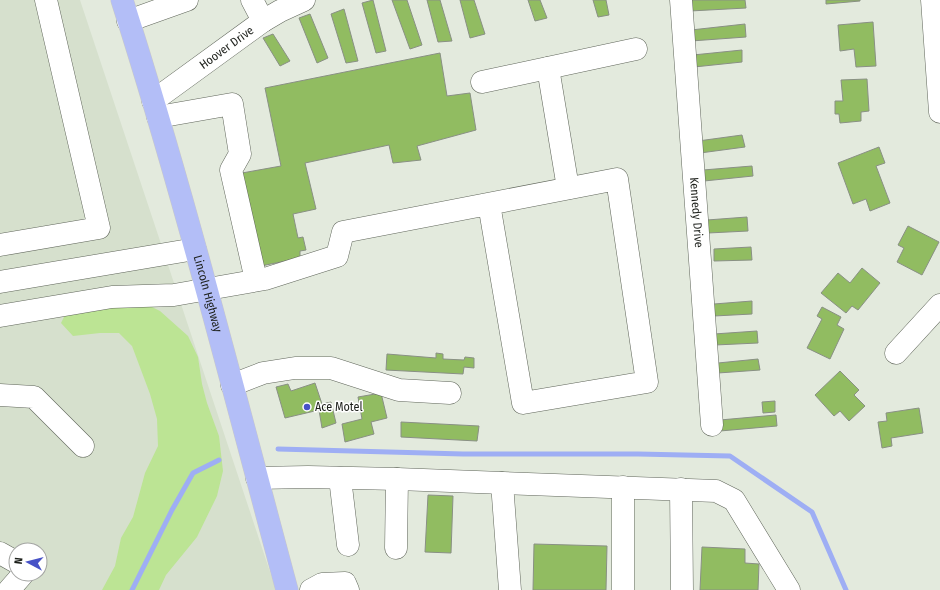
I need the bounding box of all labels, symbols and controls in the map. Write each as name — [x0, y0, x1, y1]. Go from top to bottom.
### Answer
street label: Hoover Drive — [197, 23, 256, 72]
street label: Kennedy Drive — [687, 177, 706, 248]
street label: Lincoln Highway — [191, 254, 225, 334]
place label: Ace Motel — [315, 400, 363, 414]
marker: Ace Motel — [302, 402, 312, 412]
north arrow — [8, 542, 48, 582]
text: N — [12, 557, 25, 565]

